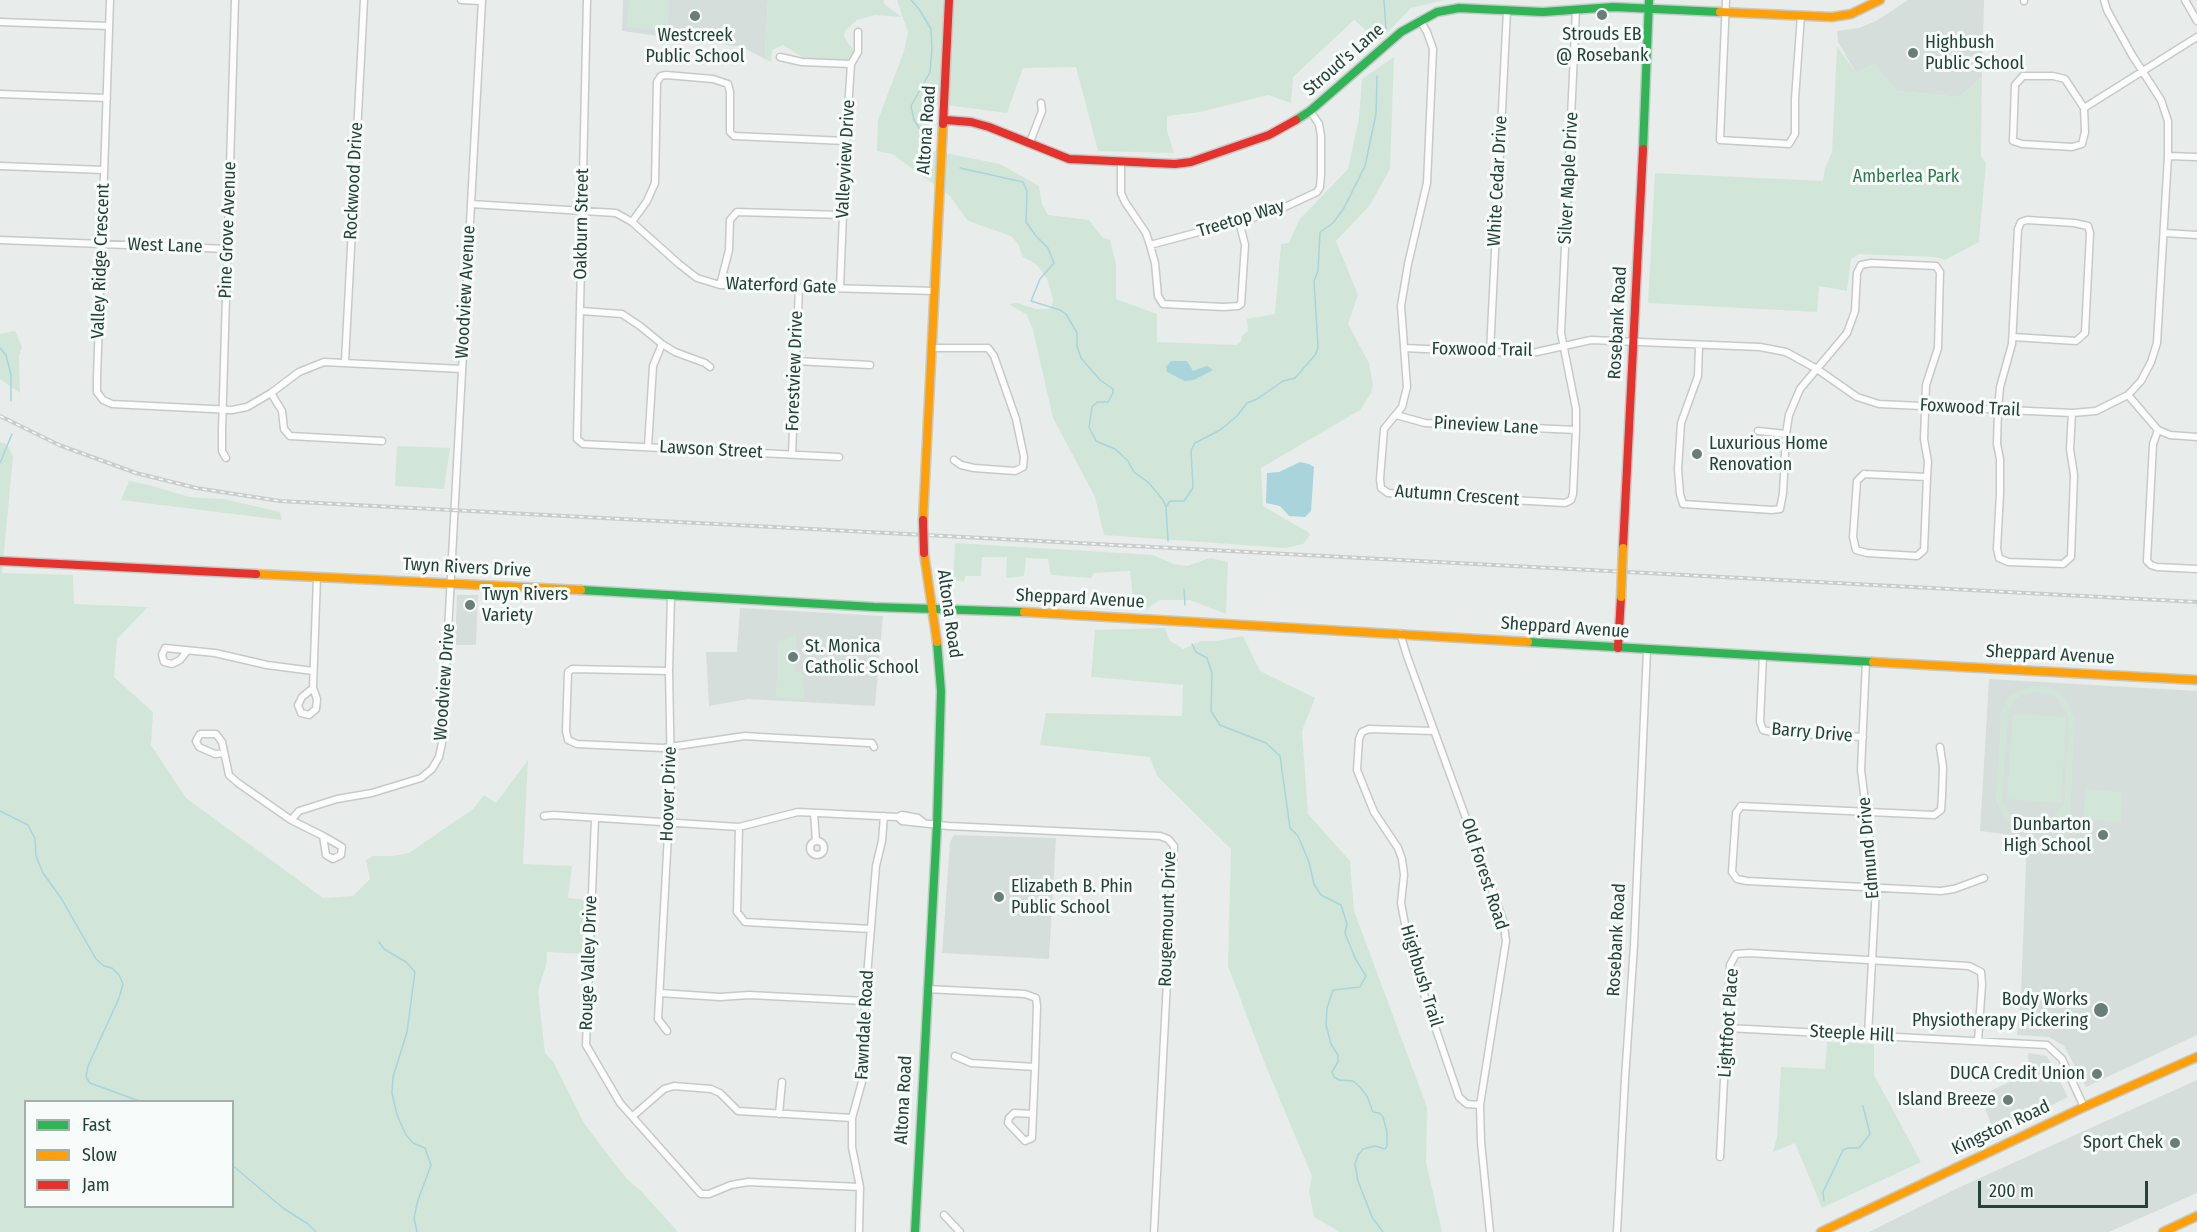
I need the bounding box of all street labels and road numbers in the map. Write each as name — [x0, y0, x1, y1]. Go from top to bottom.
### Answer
street label: Stroud's Lane — [1299, 19, 1389, 101]
street label: Altona Road — [913, 85, 941, 175]
street label: Valleyview Drive — [832, 99, 860, 219]
street label: Silver Maple Drive — [1555, 111, 1583, 245]
street label: White Cedar Drive — [1484, 115, 1512, 247]
street label: Rockwood Drive — [340, 122, 368, 240]
street label: Pine Grove Avenue — [215, 161, 241, 299]
street label: Oakburn Street — [570, 168, 594, 280]
street label: Valley Ridge Crescent — [87, 183, 115, 339]
street label: Treetop Way — [1195, 196, 1287, 242]
street label: Woodview Avenue — [452, 225, 480, 359]
street label: West Lane — [127, 234, 203, 258]
street label: Rosebank Road — [1604, 266, 1632, 380]
street label: Waterford Gate — [725, 273, 837, 299]
street label: Forestview Drive — [782, 310, 808, 432]
street label: Foxwood Trail — [1431, 338, 1533, 362]
street label: Foxwood Trail — [1919, 395, 2021, 421]
street label: Pineview Lane — [1433, 412, 1539, 440]
street label: Lawson Street — [659, 437, 763, 463]
street label: Autumn Crescent — [1394, 481, 1520, 511]
street label: Twyn Rivers Drive — [402, 554, 532, 582]
street label: Altona Road — [932, 568, 966, 660]
street label: Sheppard Avenue — [1015, 585, 1145, 613]
street label: Sheppard Avenue — [1500, 613, 1630, 643]
street label: Woodview Drive — [430, 623, 460, 741]
street label: Sheppard Avenue — [1985, 641, 2115, 669]
street label: Barry Drive — [1770, 719, 1854, 747]
street label: Hoover Drive — [657, 746, 681, 842]
street label: Edmund Drive — [1854, 796, 1884, 900]
street label: Old Forest Road — [1456, 815, 1512, 933]
street label: Rougemount Drive — [1155, 851, 1181, 987]
street label: Rosebank Road — [1603, 883, 1631, 997]
street label: Rouge Valley Drive — [576, 895, 602, 1031]
street label: Highbush Trail — [1395, 922, 1447, 1030]
street label: Lightfoot Place — [1714, 968, 1744, 1078]
street label: Fawndale Road — [851, 969, 879, 1081]
street label: Steeple Hill — [1809, 1021, 1895, 1047]
street label: Altona Road — [891, 1055, 917, 1145]
street label: Kingston Road — [1949, 1096, 2053, 1160]

